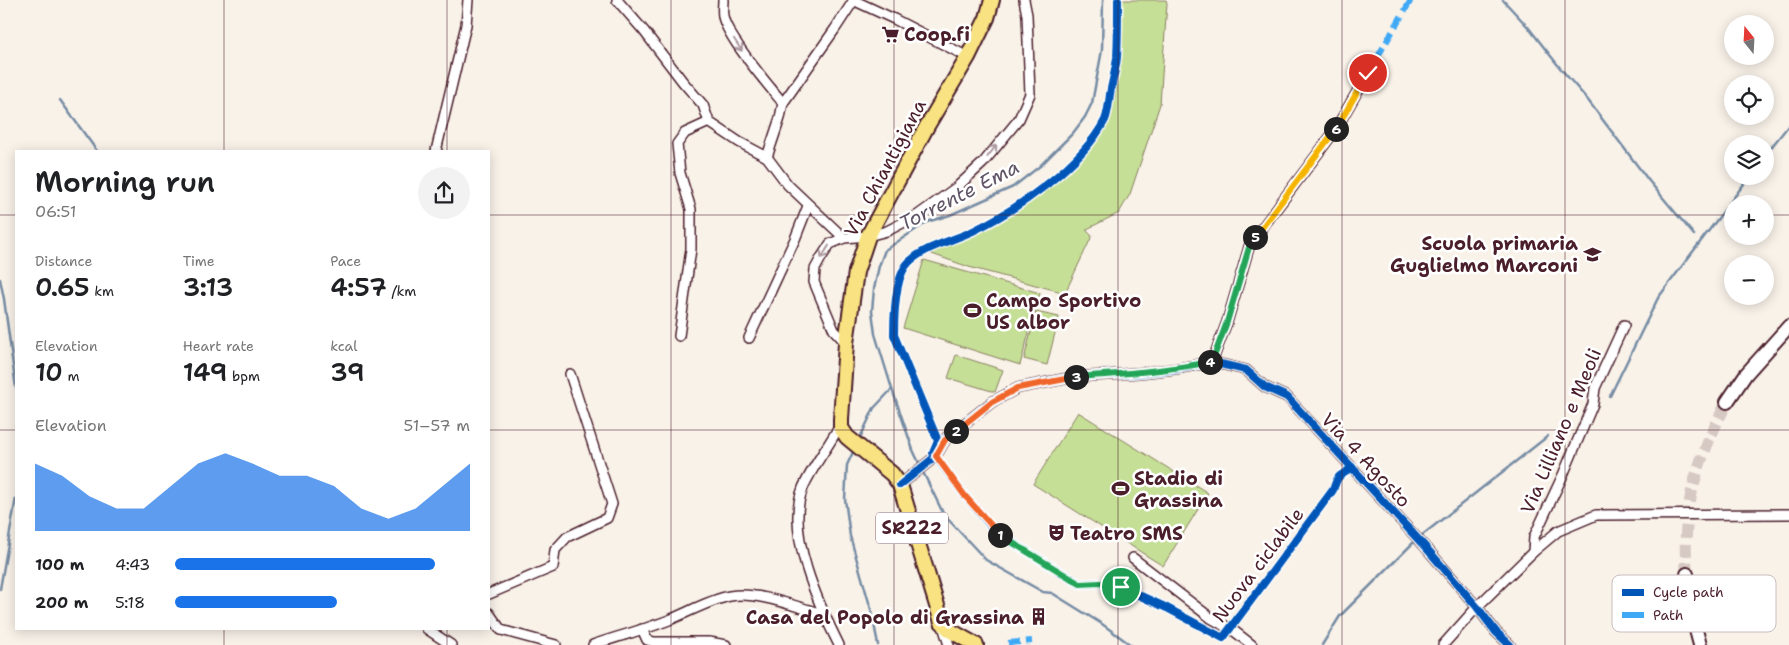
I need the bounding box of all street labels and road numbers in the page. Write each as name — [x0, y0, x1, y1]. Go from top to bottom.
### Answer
street label: Via Chiantigiana — [838, 95, 932, 241]
street label: Via Lilliano e Meoli — [1515, 344, 1607, 518]
street label: Via 4 Agosto — [1316, 407, 1416, 513]
street label: Nuova ciclabile — [1207, 502, 1309, 628]
road number: SR222 — [876, 512, 948, 544]

